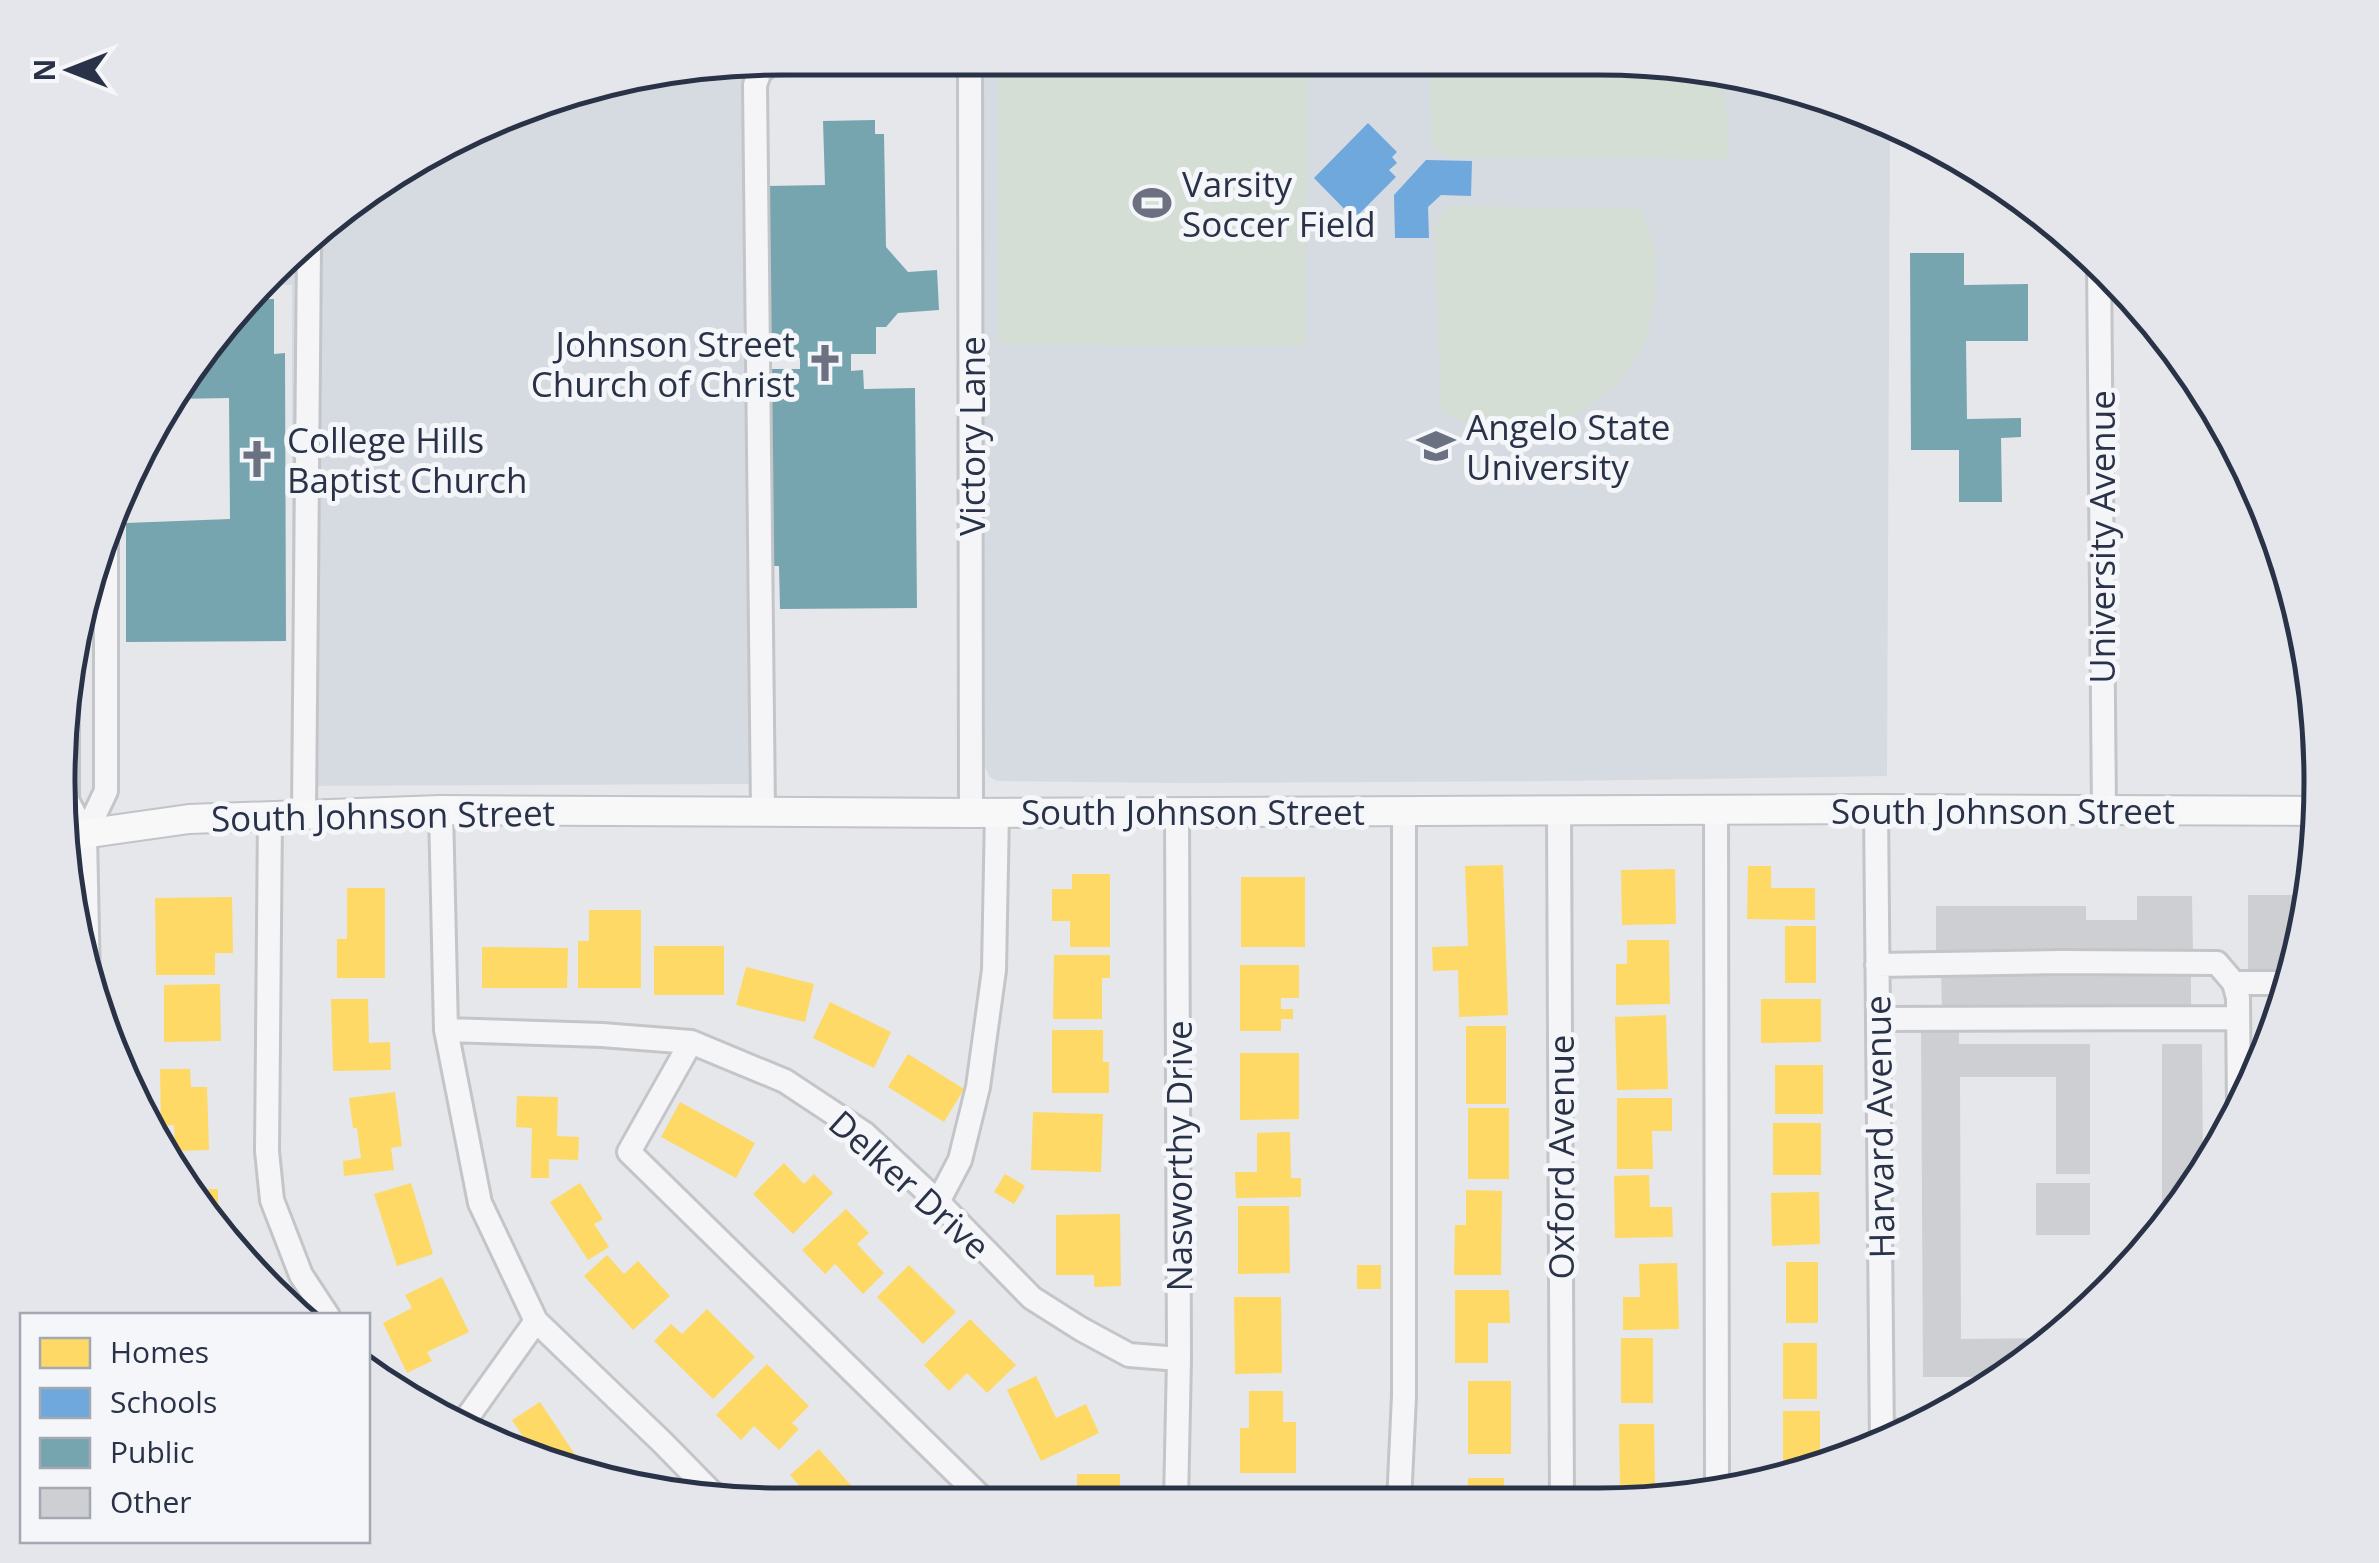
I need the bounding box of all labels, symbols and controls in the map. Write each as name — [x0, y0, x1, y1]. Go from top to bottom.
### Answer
north arrow — [20, 20, 120, 120]
text: N — [25, 59, 63, 81]
place label: Varsity Soccer Field — [1182, 160, 1376, 247]
sports icon: Varsity Soccer Field — [1131, 182, 1173, 224]
place label: Johnson Street Church of Christ — [531, 320, 795, 407]
street label: Victory Lane — [948, 336, 995, 536]
church icon: Johnson Street Church of Christ — [804, 342, 846, 384]
street label: University Avenue — [2078, 390, 2125, 684]
place label: Angelo State University — [1466, 403, 1670, 490]
place label: College Hills Baptist Church — [287, 416, 528, 503]
school or university icon: Angelo State University — [1415, 425, 1457, 467]
church icon: College Hills Baptist Church — [236, 438, 278, 480]
street label: South Johnson Street — [1831, 787, 2175, 834]
street label: South Johnson Street — [1021, 788, 1365, 835]
street label: South Johnson Street — [211, 789, 555, 841]
street label: Harvard Avenue — [1853, 995, 1905, 1259]
street label: Nasworthy Drive — [1155, 1020, 1202, 1292]
street label: Oxford Avenue — [1537, 1034, 1584, 1280]
street label: Delker Drive — [820, 1099, 1000, 1269]
legend — [20, 1313, 370, 1543]
text: Homes — [110, 1331, 209, 1372]
text: Schools — [110, 1381, 217, 1422]
text: Public — [110, 1431, 194, 1472]
text: Other — [110, 1481, 192, 1522]

